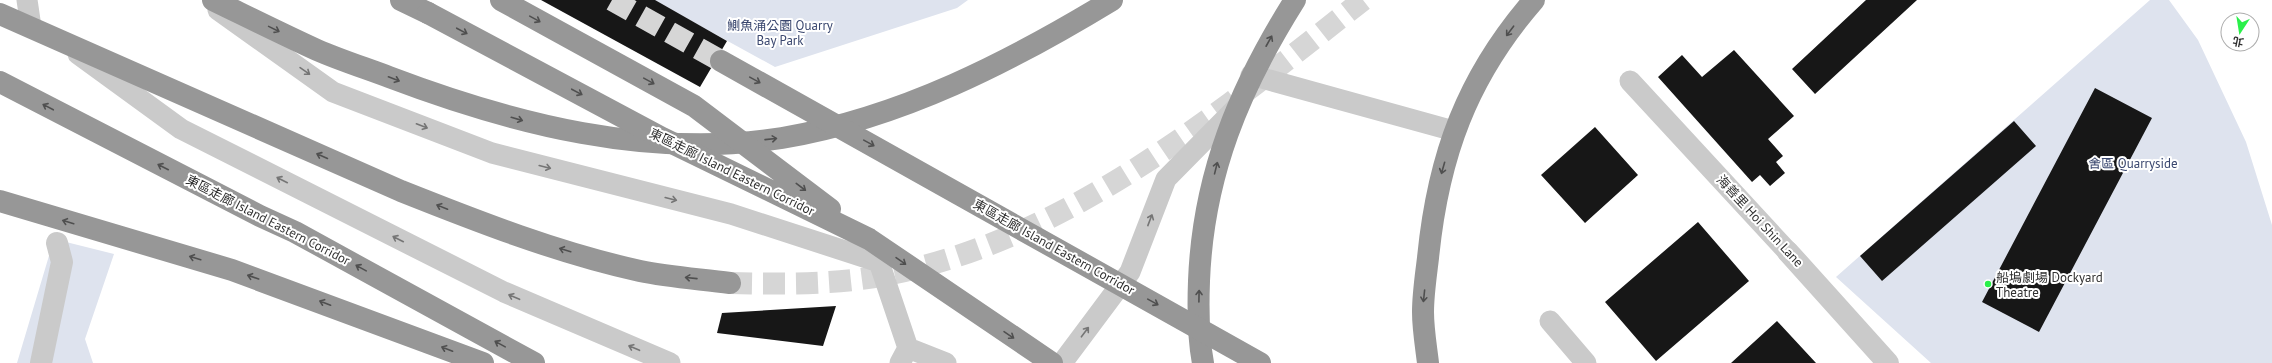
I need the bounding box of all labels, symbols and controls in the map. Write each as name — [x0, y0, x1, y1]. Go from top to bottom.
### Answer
north arrow — [2220, 12, 2260, 52]
one-way arrow — [529, 15, 541, 23]
park label: 鰂魚涌公園 Quarry Bay Park — [727, 17, 833, 49]
one-way arrow — [1506, 25, 1514, 36]
one-way arrow — [267, 26, 279, 33]
one-way arrow — [456, 28, 468, 35]
text: 北 — [2231, 34, 2245, 50]
one-way arrow — [1266, 35, 1274, 47]
one-way arrow — [299, 67, 310, 75]
one-way arrow — [387, 76, 400, 83]
one-way arrow — [749, 76, 761, 84]
one-way arrow — [643, 78, 655, 86]
one-way arrow — [571, 89, 583, 97]
one-way arrow — [42, 102, 54, 110]
one-way arrow — [510, 116, 523, 123]
one-way arrow — [415, 123, 427, 131]
street label: 東區走廊 Island Eastern Corridor — [647, 124, 818, 220]
one-way arrow — [764, 135, 777, 143]
one-way arrow — [863, 140, 875, 148]
one-way arrow — [317, 152, 329, 160]
park label: 舍區 Quarryside — [2088, 155, 2178, 172]
one-way arrow — [1439, 161, 1446, 174]
one-way arrow — [157, 162, 169, 170]
one-way arrow — [1213, 162, 1220, 175]
one-way arrow — [538, 164, 551, 171]
street label: 東區走廊 Island Eastern Corridor — [183, 171, 353, 269]
street label: 海善里 Hoi Shin Lane — [1713, 171, 1807, 271]
one-way arrow — [276, 176, 288, 183]
one-way arrow — [796, 183, 807, 192]
one-way arrow — [664, 195, 677, 203]
street label: 東區走廊 Island Eastern Corridor — [970, 195, 1138, 299]
one-way arrow — [436, 203, 448, 211]
one-way arrow — [1146, 215, 1154, 227]
one-way arrow — [62, 218, 75, 225]
one-way arrow — [392, 235, 404, 242]
one-way arrow — [558, 246, 571, 253]
one-way arrow — [189, 254, 202, 261]
one-way arrow — [896, 257, 907, 265]
one-way arrow — [355, 264, 367, 272]
place label: 船塢劇場 Dockyard Theatre — [1996, 269, 2103, 301]
one-way arrow — [247, 273, 260, 280]
one-way arrow — [685, 274, 698, 282]
marker: 船塢劇場 Dockyard Theatre — [1983, 279, 1993, 289]
one-way arrow — [1421, 289, 1428, 302]
one-way arrow — [1195, 290, 1203, 303]
one-way arrow — [509, 292, 521, 300]
one-way arrow — [320, 299, 332, 307]
one-way arrow — [1147, 299, 1159, 307]
one-way arrow — [1081, 326, 1089, 337]
one-way arrow — [1003, 331, 1015, 339]
one-way arrow — [494, 340, 506, 348]
one-way arrow — [628, 343, 640, 351]
one-way arrow — [441, 345, 453, 353]

